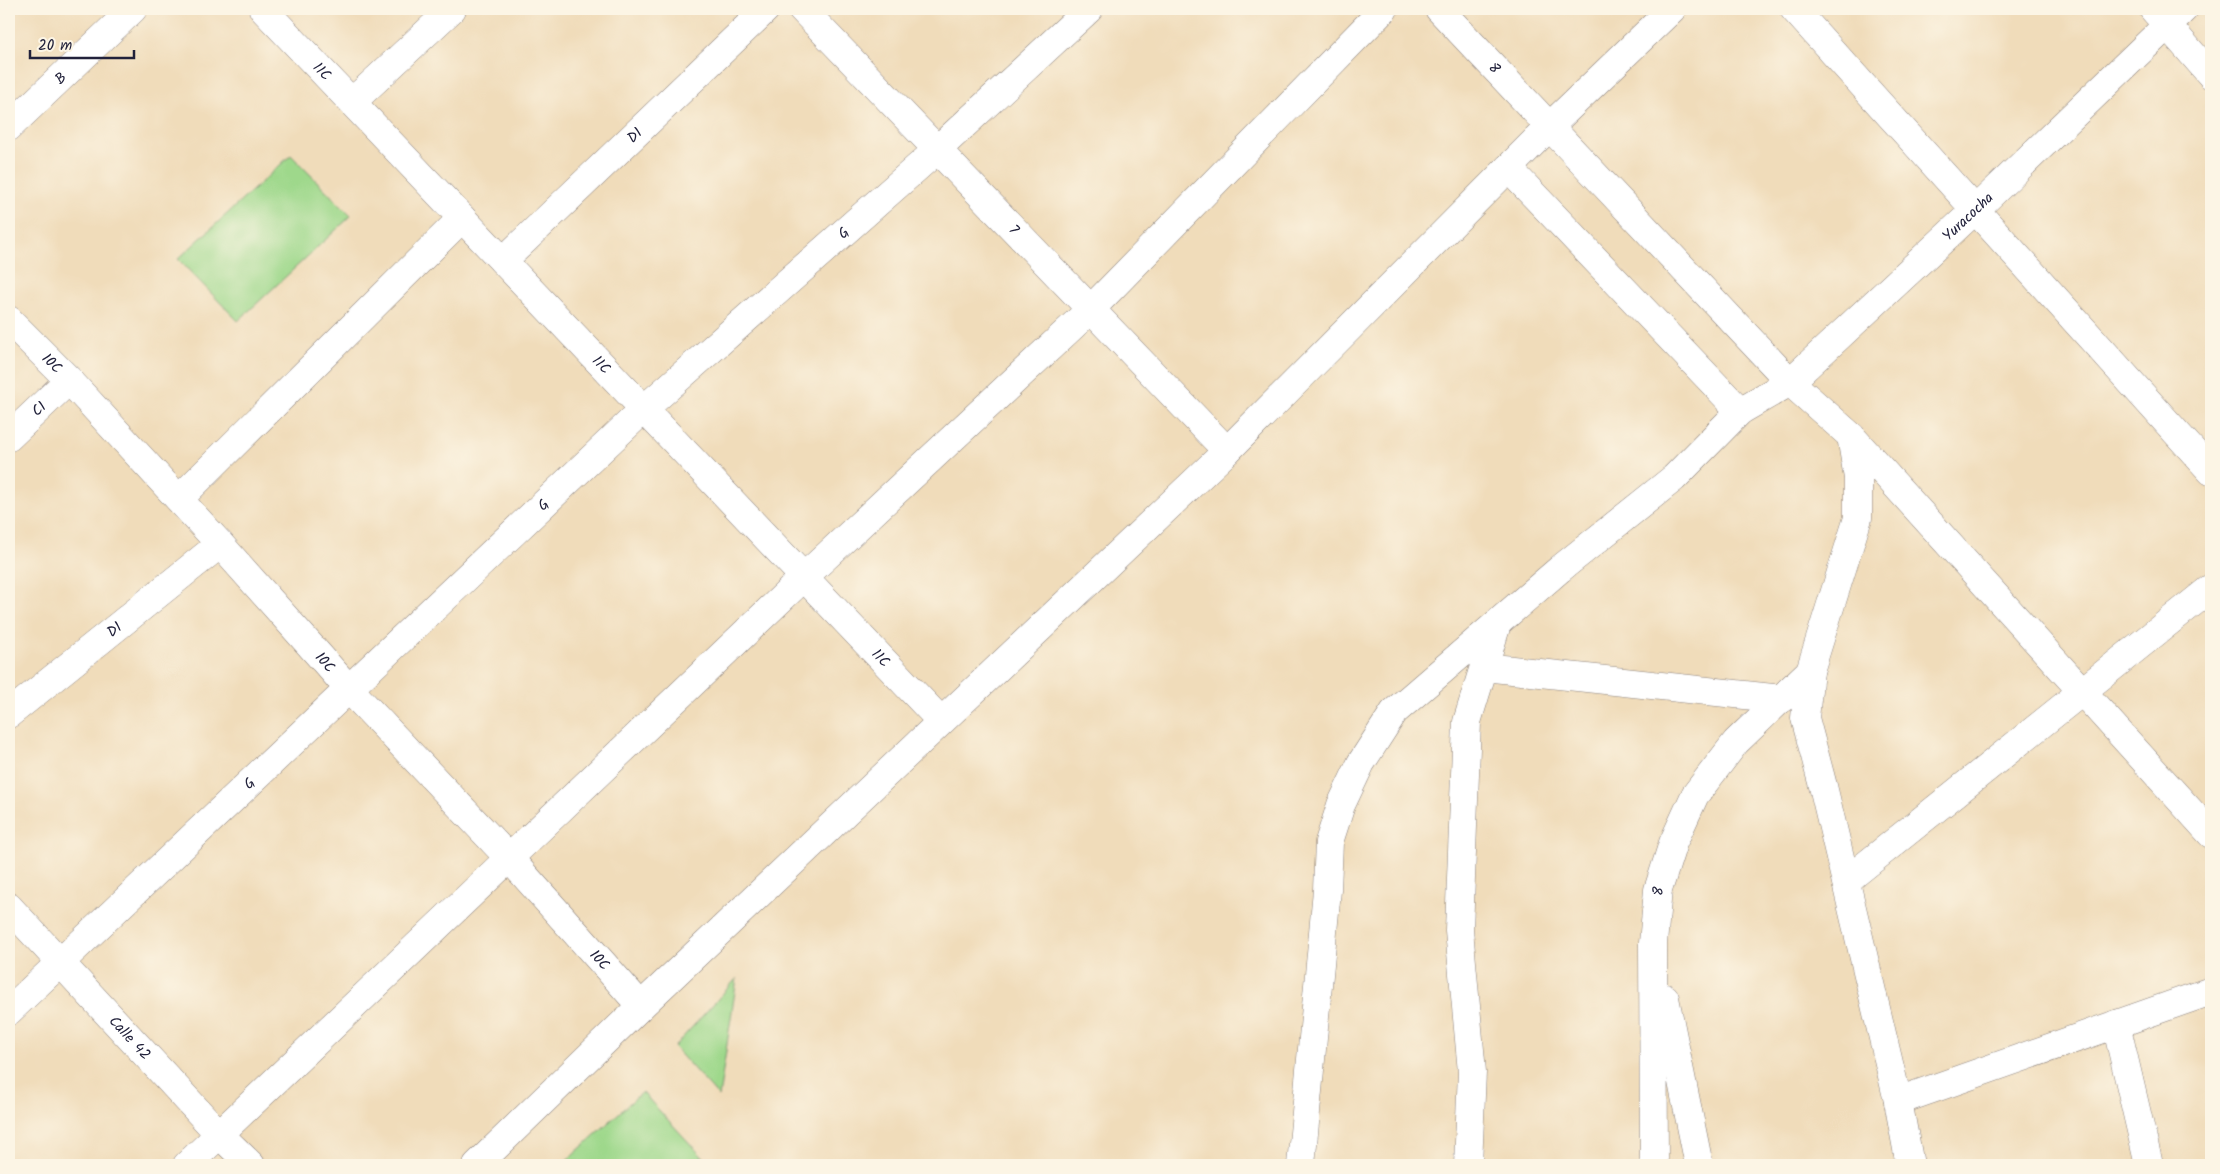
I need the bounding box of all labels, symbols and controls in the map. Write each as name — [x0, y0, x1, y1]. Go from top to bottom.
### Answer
scale bar — [30, 28, 134, 60]
text: 20 m — [38, 34, 72, 58]
street label: 11C — [307, 57, 337, 87]
street label: 8 — [1482, 57, 1506, 81]
street label: B — [49, 67, 73, 91]
street label: D1 — [622, 122, 649, 149]
street label: Yuracocha — [1937, 187, 2000, 248]
street label: 7 — [1002, 219, 1025, 242]
street label: G — [833, 222, 855, 246]
street label: 10C — [35, 348, 67, 380]
street label: 11C — [586, 350, 616, 380]
street label: C1 — [26, 396, 53, 423]
street label: G — [532, 493, 555, 517]
street label: D1 — [102, 616, 128, 644]
street label: 11C — [865, 644, 895, 674]
street label: 10C — [308, 647, 340, 679]
street label: G — [238, 772, 261, 796]
street label: 8 — [1647, 885, 1671, 897]
street label: 10C — [583, 945, 615, 976]
street label: Calle 42 — [102, 1011, 156, 1066]

